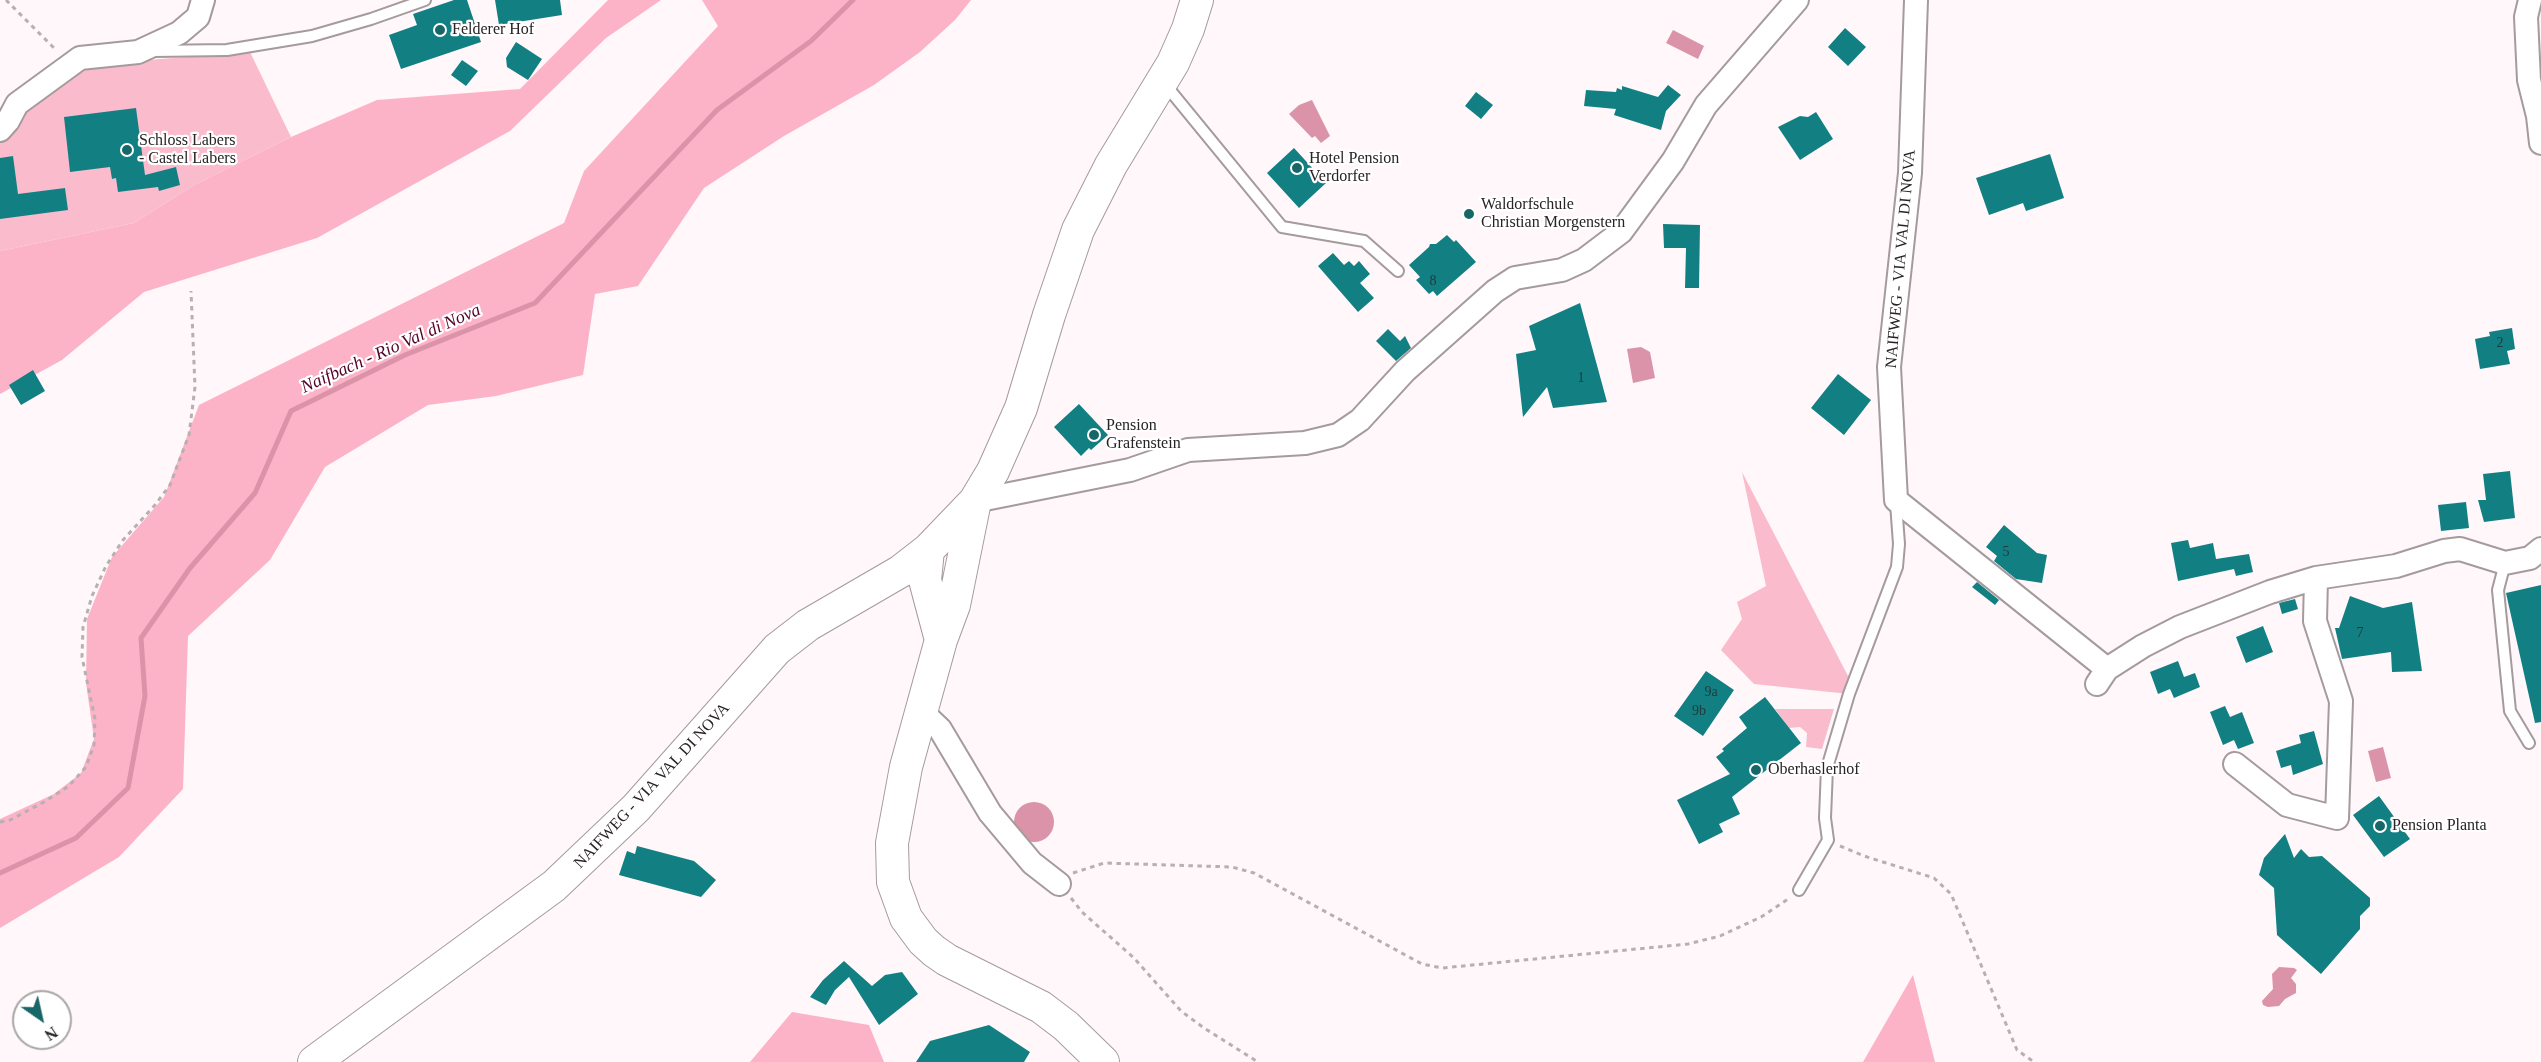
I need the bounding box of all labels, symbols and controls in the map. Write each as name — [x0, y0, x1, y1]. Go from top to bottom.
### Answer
place label: Felderer Hof — [452, 20, 534, 40]
marker: Felderer Hof — [433, 23, 447, 37]
place label: Schloss Labers - Castel Labers — [139, 131, 236, 169]
marker: Schloss Labers - Castel Labers — [120, 143, 134, 157]
place label: Hotel Pension Verdorfer — [1309, 149, 1399, 187]
street label: NAIFWEG - VIA VAL DI NOVA — [1882, 149, 1920, 369]
marker: Hotel Pension Verdorfer — [1290, 161, 1304, 175]
place label: Waldorfschule Christian Morgenstern — [1481, 195, 1625, 233]
marker: Waldorfschule Christian Morgenstern — [1462, 207, 1476, 221]
house number: 8 — [1430, 273, 1436, 289]
water label: Naifbach - Rio Val di Nova — [298, 300, 484, 398]
house number: 2 — [2496, 335, 2504, 351]
house number: 1 — [1578, 370, 1584, 386]
place label: Pension Grafenstein — [1106, 416, 1181, 454]
marker: Pension Grafenstein — [1087, 428, 1101, 442]
house number: 5 — [2002, 544, 2009, 560]
house number: 7 — [2356, 625, 2364, 641]
house number: 9a — [1704, 684, 1718, 700]
street label: NAIFWEG - VIA VAL DI NOVA — [570, 699, 734, 873]
house number: 9b — [1692, 703, 1706, 719]
place label: Oberhaslerhof — [1768, 760, 1860, 780]
marker: Oberhaslerhof — [1749, 763, 1763, 777]
place label: Pension Planta — [2392, 816, 2487, 836]
marker: Pension Planta — [2373, 819, 2387, 833]
north arrow — [12, 990, 72, 1050]
text: N — [42, 1023, 61, 1044]

